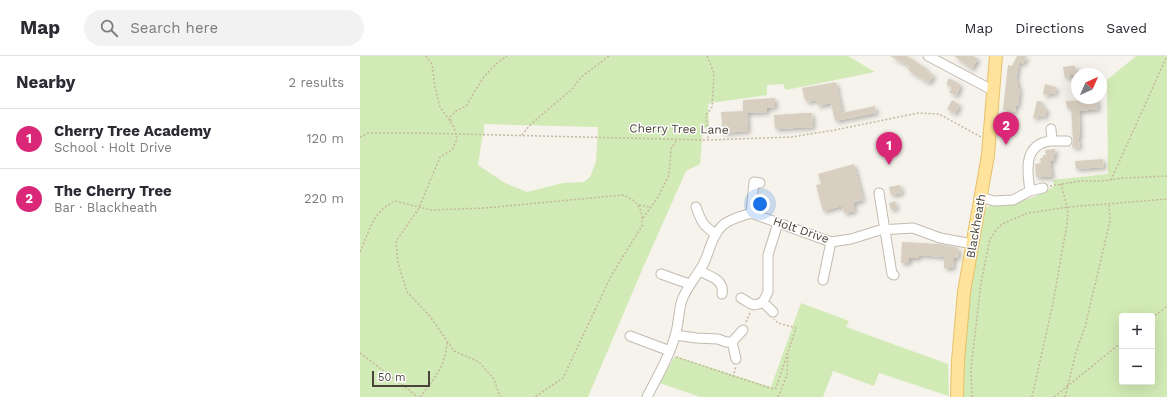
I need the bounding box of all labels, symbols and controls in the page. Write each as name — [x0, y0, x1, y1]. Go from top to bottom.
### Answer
search box — [84, 10, 364, 46]
text: Map — [20, 16, 60, 39]
icon: search — [98, 17, 120, 39]
text: Search here — [130, 19, 218, 37]
text: Map — [965, 20, 993, 36]
text: Directions — [1015, 20, 1084, 36]
text: Saved — [1106, 20, 1147, 36]
north arrow — [1071, 68, 1107, 104]
text: Nearby — [16, 72, 75, 92]
text: 2 results — [289, 75, 344, 90]
pin: 2 — [993, 112, 1019, 145]
street label: Cherry Tree Lane — [629, 121, 729, 137]
text: Cherry Tree Academy — [54, 122, 211, 140]
text: 1 — [26, 131, 32, 146]
text: 120 m — [306, 131, 344, 146]
pin: 1 — [876, 132, 902, 165]
text: School · Holt Drive — [54, 140, 172, 155]
text: The Cherry Tree — [54, 182, 172, 200]
text: 2 — [25, 191, 33, 206]
text: 220 m — [304, 191, 344, 206]
street label: Blackheath — [963, 193, 989, 259]
your location — [750, 194, 770, 214]
text: Bar · Blackheath — [54, 200, 157, 215]
street label: Holt Drive — [771, 214, 831, 246]
map controls — [1119, 313, 1155, 385]
button: + — [1119, 313, 1155, 349]
button: − — [1119, 349, 1155, 385]
scale bar — [372, 369, 430, 388]
text: 50 m — [378, 371, 405, 384]

